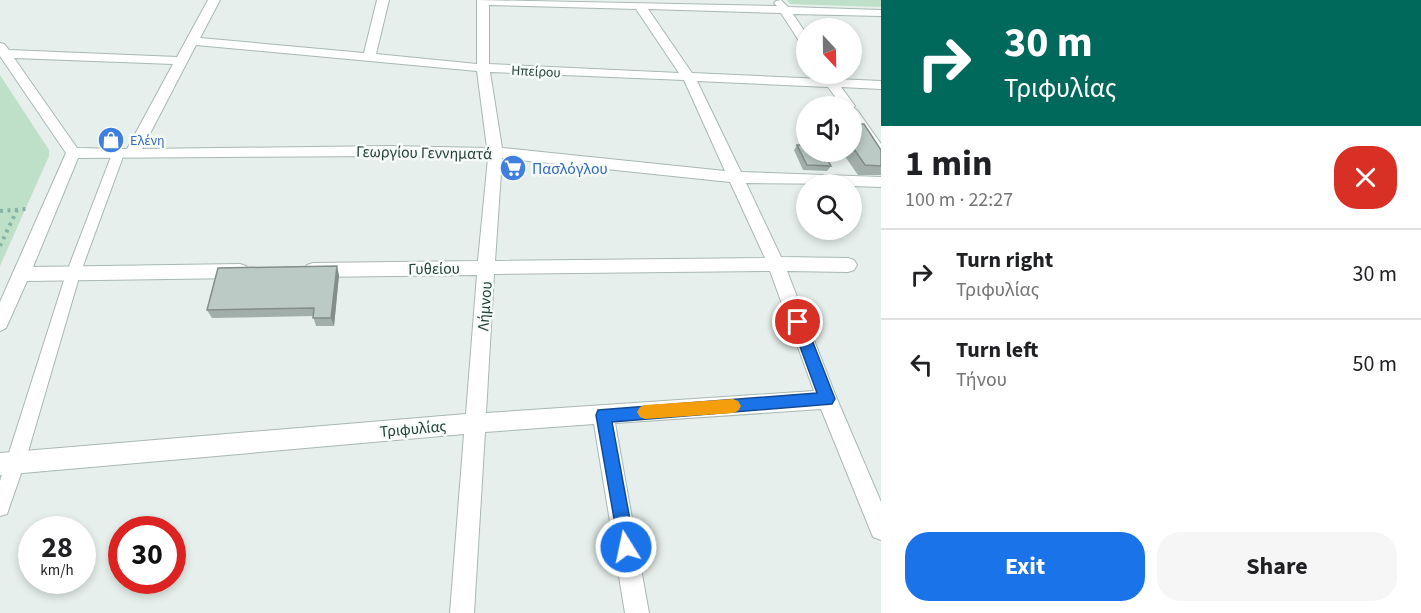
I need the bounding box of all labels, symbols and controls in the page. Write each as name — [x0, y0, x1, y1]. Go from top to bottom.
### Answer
text: 30 m — [1004, 13, 1093, 73]
north arrow — [796, 18, 862, 84]
map controls — [796, 18, 862, 240]
icon: right — [905, 24, 983, 102]
street label: Ηπείρου — [511, 61, 561, 83]
text: Τριφυλίας — [1004, 69, 1117, 108]
button: sound — [796, 96, 862, 162]
shop icon: Ελένη — [96, 125, 126, 155]
place label: Ελένη — [130, 131, 165, 151]
text: 1 min — [905, 138, 993, 189]
street label: Γεωργίου Γεννηματά — [356, 141, 492, 165]
button: close — [1334, 146, 1397, 209]
supermarket icon: Πασλόγλου — [498, 153, 528, 183]
place label: Πασλόγλου — [532, 158, 608, 180]
button: search — [796, 174, 862, 240]
text: 100 m · 22:27 — [905, 186, 1013, 214]
text: Turn right — [956, 244, 1053, 276]
street label: Γυθείου — [408, 258, 460, 280]
icon: right — [905, 258, 938, 291]
text: 30 m — [1352, 258, 1397, 290]
text: Τριφυλίας — [956, 276, 1039, 304]
street label: Λήμνου — [472, 280, 498, 332]
pin — [772, 296, 823, 347]
icon: arrive — [781, 305, 814, 338]
text: Turn left — [956, 334, 1038, 366]
icon: left — [905, 348, 938, 381]
text: 50 m — [1352, 348, 1397, 380]
text: Τήνου — [956, 366, 1007, 394]
street label: Τριφυλίας — [379, 415, 447, 443]
position arrow — [594, 515, 658, 579]
speed limit sign: 30 — [108, 516, 186, 594]
text: 28 — [41, 526, 73, 569]
button: Exit — [905, 532, 1145, 601]
button: Share — [1157, 532, 1397, 601]
text: km/h — [40, 560, 74, 581]

